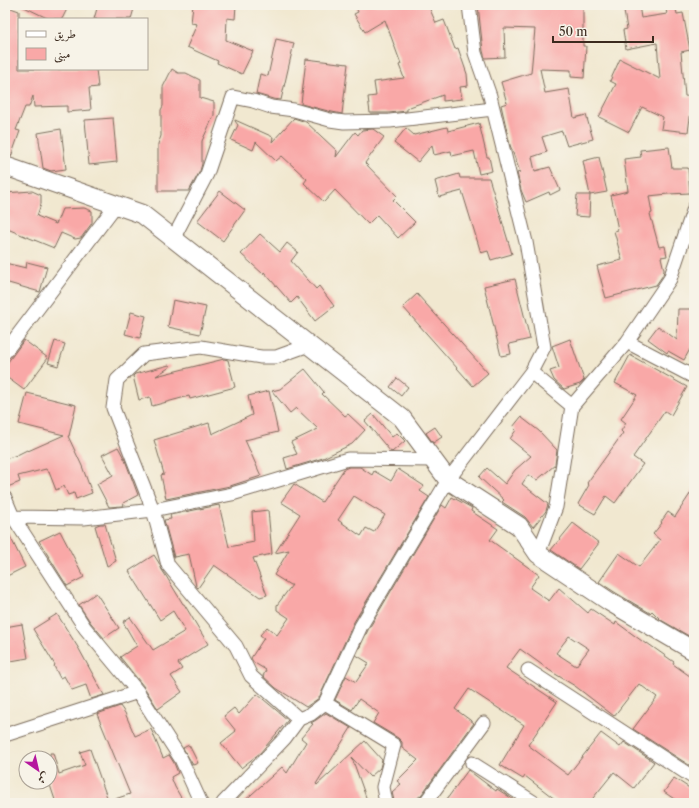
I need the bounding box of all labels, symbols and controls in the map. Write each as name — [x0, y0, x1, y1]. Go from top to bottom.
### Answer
legend — [18, 18, 148, 70]
scale bar — [553, 18, 653, 44]
text: 50 m — [559, 24, 588, 39]
text: طريق — [54, 26, 76, 42]
text: مبنى — [54, 46, 70, 63]
north arrow — [18, 750, 58, 790]
text: ش — [35, 769, 52, 787]

